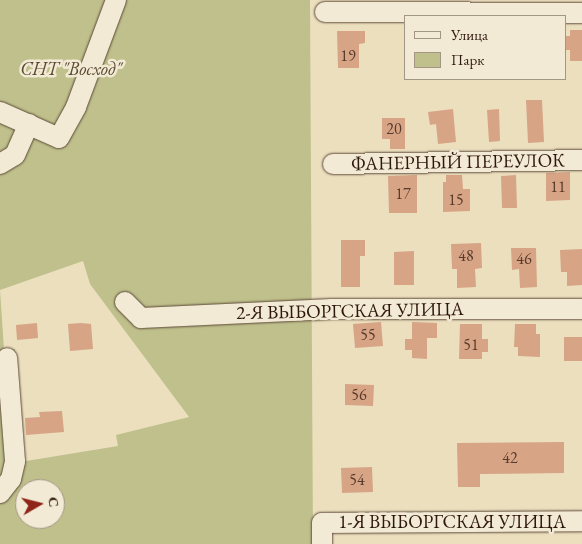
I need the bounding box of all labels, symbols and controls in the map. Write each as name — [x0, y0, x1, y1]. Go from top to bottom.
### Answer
legend — [404, 15, 567, 80]
text: Улица — [451, 25, 488, 44]
house number: 19 — [340, 46, 356, 66]
text: Парк — [451, 50, 484, 69]
park label: СНТ "Восход" — [20, 58, 122, 80]
house number: 20 — [386, 119, 402, 139]
street label: ФАНЕРНЫЙ ПЕРЕУЛОК — [351, 149, 565, 175]
house number: 11 — [550, 177, 566, 197]
house number: 17 — [395, 184, 411, 204]
house number: 15 — [448, 190, 464, 210]
house number: 48 — [458, 246, 474, 266]
house number: 46 — [516, 249, 532, 269]
street label: 2-Я ВЫБОРГСКАЯ УЛИЦА — [236, 298, 464, 324]
house number: 55 — [360, 325, 376, 345]
house number: 51 — [463, 335, 479, 355]
house number: 56 — [351, 385, 367, 405]
house number: 42 — [502, 448, 518, 468]
house number: 54 — [349, 470, 365, 490]
north arrow — [15, 479, 65, 529]
text: С — [44, 496, 63, 508]
street label: 1-Я ВЫБОРГСКАЯ УЛИЦА — [338, 511, 566, 533]

